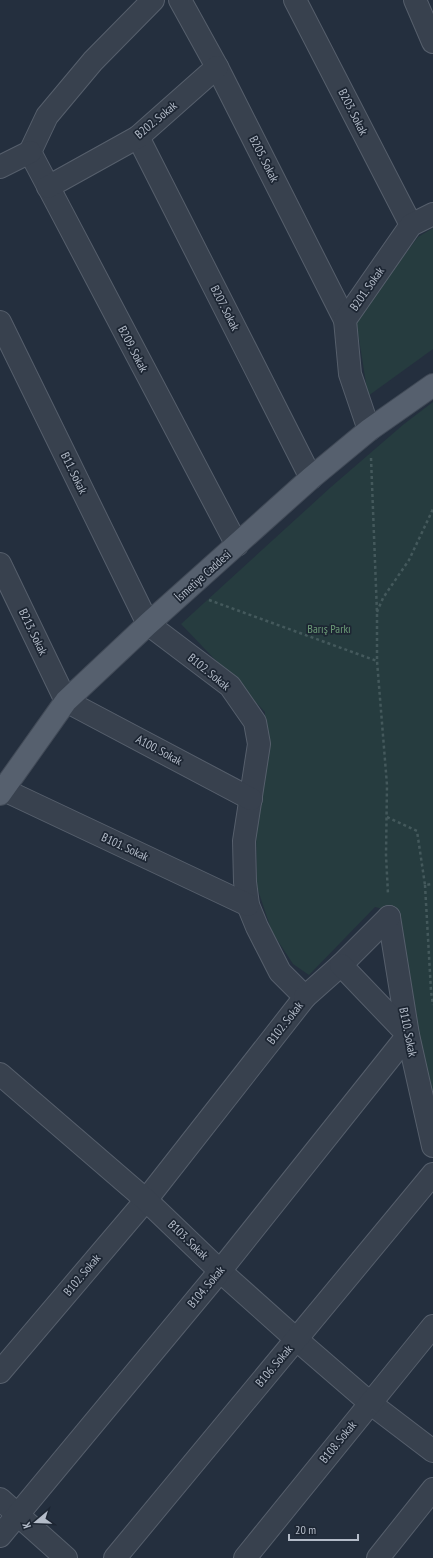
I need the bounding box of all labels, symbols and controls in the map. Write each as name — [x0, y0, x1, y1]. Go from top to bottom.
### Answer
street label: B203. Sokak — [335, 86, 372, 138]
street label: B202. Sokak — [132, 98, 180, 141]
street label: B205. Sokak — [246, 133, 283, 185]
street label: B201. Sokak — [346, 264, 387, 314]
street label: B207. Sokak — [208, 282, 243, 333]
street label: B209. Sokak — [115, 323, 152, 375]
street label: B11. Sokak — [58, 449, 91, 496]
street label: İsmetiye Caddesi — [172, 547, 234, 605]
street label: B213. Sokak — [16, 606, 51, 658]
park label: Barış Parkı — [307, 621, 351, 636]
street label: B102. Sokak — [185, 650, 234, 693]
street label: A100. Sokak — [134, 731, 185, 768]
street label: B101. Sokak — [99, 829, 151, 864]
street label: B102. Sokak — [263, 998, 306, 1047]
street label: B110. Sokak — [396, 1006, 421, 1058]
street label: B103. Sokak — [165, 1217, 212, 1263]
street label: B102. Sokak — [60, 1250, 104, 1299]
street label: B104. Sokak — [184, 1262, 228, 1311]
street label: B106. Sokak — [252, 1341, 296, 1390]
street label: B108. Sokak — [316, 1417, 359, 1466]
north arrow — [16, 1502, 56, 1542]
scale bar — [289, 1516, 358, 1542]
text: K — [19, 1520, 34, 1530]
text: 20 m — [295, 1522, 316, 1537]

